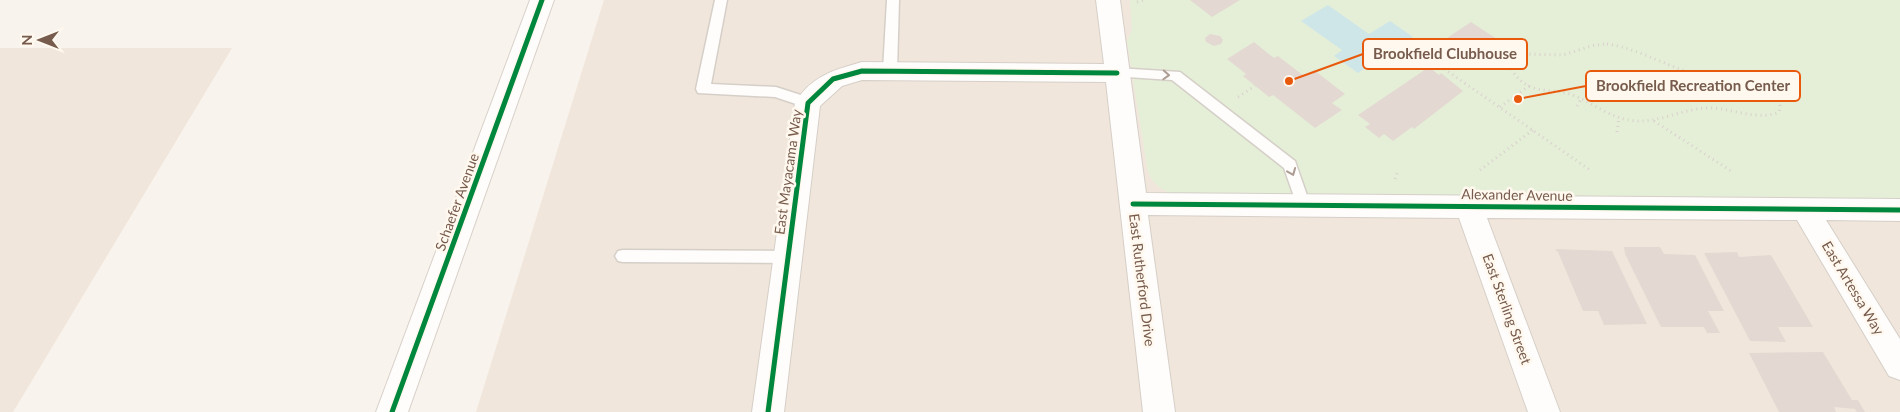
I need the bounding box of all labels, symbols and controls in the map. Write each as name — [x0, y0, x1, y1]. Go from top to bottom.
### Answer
north arrow — [15, 15, 65, 65]
text: N — [18, 35, 35, 45]
callout: Brookfield Clubhouse — [1363, 39, 1527, 69]
text: Brookfield Clubhouse — [1373, 44, 1517, 62]
one-way arrow — [1162, 69, 1170, 80]
callout: Brookfield Recreation Center — [1586, 71, 1800, 101]
text: Brookfield Recreation Center — [1596, 76, 1790, 94]
street label: East Mayacama Way — [770, 107, 805, 236]
street label: Schaefer Avenue — [431, 151, 482, 253]
one-way arrow — [1286, 167, 1296, 176]
street label: Alexander Avenue — [1461, 185, 1573, 204]
street label: East Rutherford Drive — [1126, 213, 1159, 347]
street label: East Artessa Way — [1819, 238, 1888, 338]
street label: East Sterling Street — [1480, 251, 1535, 367]

